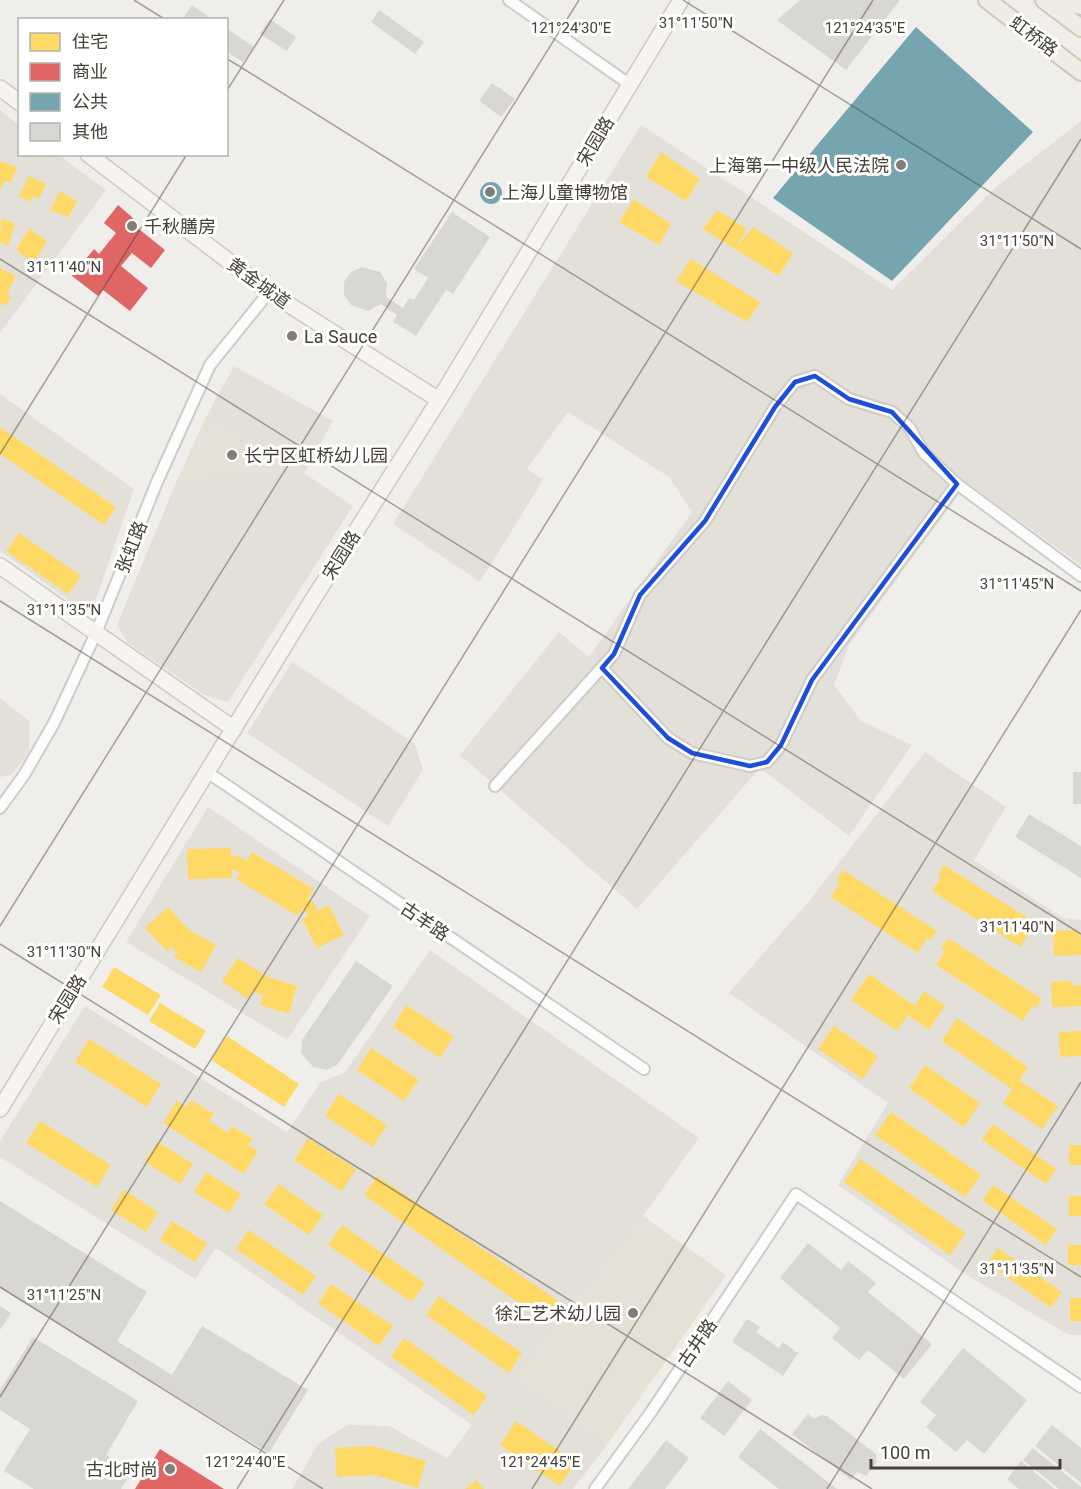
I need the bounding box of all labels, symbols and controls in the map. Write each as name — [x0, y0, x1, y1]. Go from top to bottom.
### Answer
street label: 虹桥路 — [1006, 11, 1062, 61]
text: 31°11'50"N — [659, 14, 733, 32]
legend — [18, 18, 228, 156]
text: 121°24'30"E — [531, 19, 612, 37]
text: 121°24'35"E — [825, 19, 906, 37]
text: 住宅 — [72, 31, 108, 52]
text: 商业 — [72, 61, 108, 82]
text: 公共 — [72, 91, 108, 112]
street label: 宋园路 — [572, 112, 618, 170]
text: 其他 — [72, 121, 108, 142]
place label: 上海第一中级人民法院 — [709, 155, 889, 176]
marker: 上海第一中级人民法院 — [894, 158, 908, 172]
place label: 上海儿童博物馆 — [502, 182, 628, 203]
marker: 上海儿童博物馆 — [483, 185, 497, 199]
place label: 千秋膳房 — [144, 216, 216, 237]
marker: 千秋膳房 — [125, 219, 139, 233]
text: 31°11'50"N — [980, 232, 1054, 250]
street label: 黄金城道 — [224, 253, 294, 313]
text: 31°11'40"N — [27, 258, 101, 276]
place label: La Sauce — [304, 326, 377, 347]
marker: La Sauce — [285, 329, 299, 343]
place label: 长宁区虹桥幼儿园 — [244, 445, 388, 466]
marker: 长宁区虹桥幼儿园 — [225, 448, 239, 462]
street label: 张虹路 — [111, 518, 151, 576]
street label: 宋园路 — [318, 527, 364, 583]
text: 31°11'45"N — [980, 575, 1054, 593]
text: 31°11'35"N — [27, 601, 101, 619]
street label: 古羊路 — [397, 897, 453, 945]
text: 31°11'40"N — [980, 918, 1054, 936]
text: 31°11'30"N — [27, 943, 101, 961]
street label: 宋园路 — [44, 971, 90, 1027]
text: 31°11'35"N — [980, 1260, 1054, 1278]
text: 31°11'25"N — [27, 1286, 101, 1304]
place label: 徐汇艺术幼儿园 — [495, 1303, 621, 1324]
marker: 徐汇艺术幼儿园 — [626, 1306, 640, 1320]
street label: 古井路 — [673, 1315, 721, 1371]
scale bar — [871, 1432, 1060, 1470]
text: 100 m — [880, 1442, 931, 1463]
text: 121°24'40"E — [205, 1453, 286, 1471]
text: 121°24'45"E — [500, 1453, 581, 1471]
place label: 古北时尚 — [86, 1459, 158, 1480]
marker: 古北时尚 — [163, 1462, 177, 1476]

